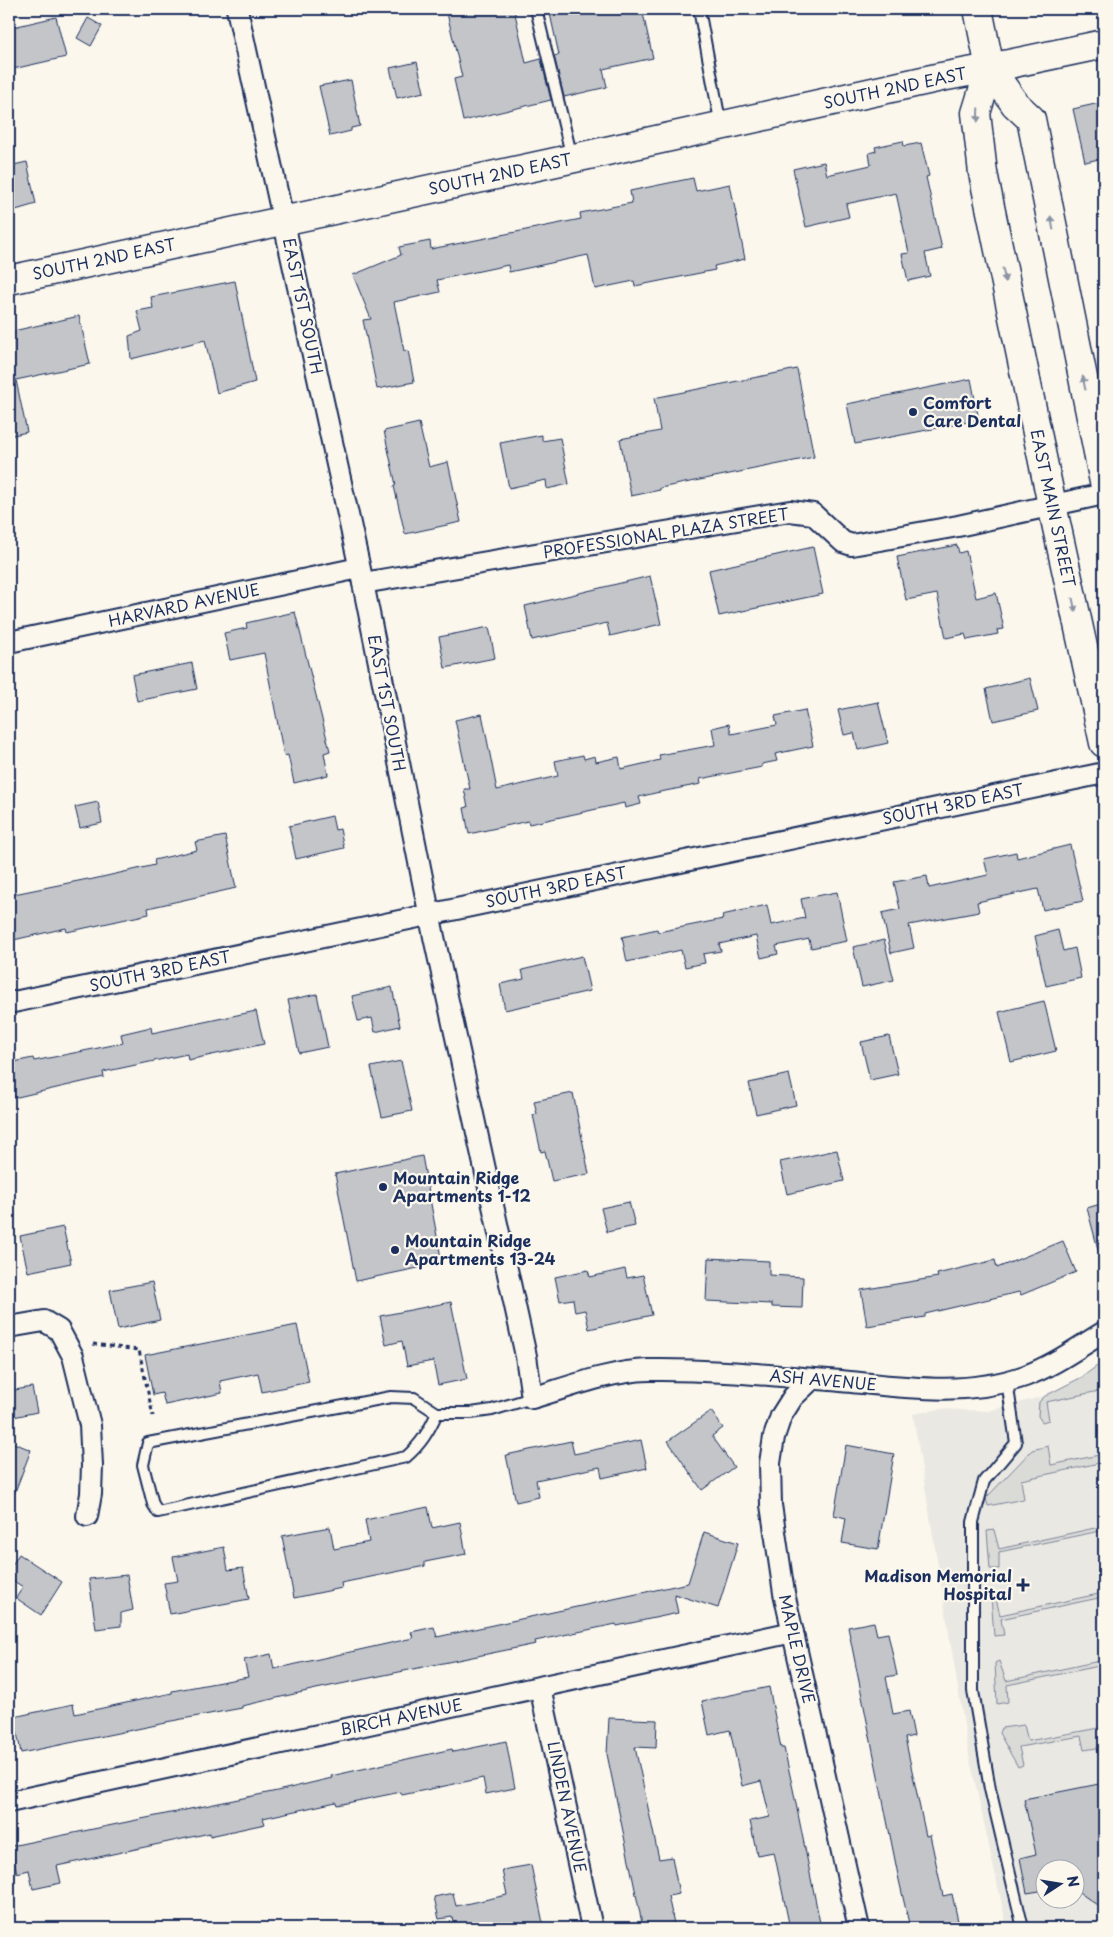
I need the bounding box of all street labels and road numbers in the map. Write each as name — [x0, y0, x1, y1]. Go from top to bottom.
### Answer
street label: SOUTH 2ND EAST — [821, 60, 968, 114]
street label: SOUTH 2ND EAST — [426, 146, 573, 200]
street label: SOUTH 2ND EAST — [30, 231, 177, 285]
street label: EAST 1ST SOUTH — [278, 235, 330, 376]
street label: EAST MAIN STREET — [1026, 427, 1082, 589]
street label: PROFESSIONAL PLAZA STREET — [541, 501, 790, 563]
street label: HARVARD AVENUE — [106, 576, 262, 632]
street label: EAST 1ST SOUTH — [363, 632, 413, 773]
street label: SOUTH 3RD EAST — [880, 776, 1026, 830]
street label: SOUTH 3RD EAST — [483, 859, 629, 913]
street label: SOUTH 3RD EAST — [87, 943, 233, 997]
street label: ASH AVENUE — [769, 1362, 878, 1396]
street label: MAPLE DRIVE — [774, 1592, 822, 1706]
street label: BIRCH AVENUE — [337, 1691, 464, 1741]
street label: LINDEN AVENUE — [542, 1739, 594, 1875]

